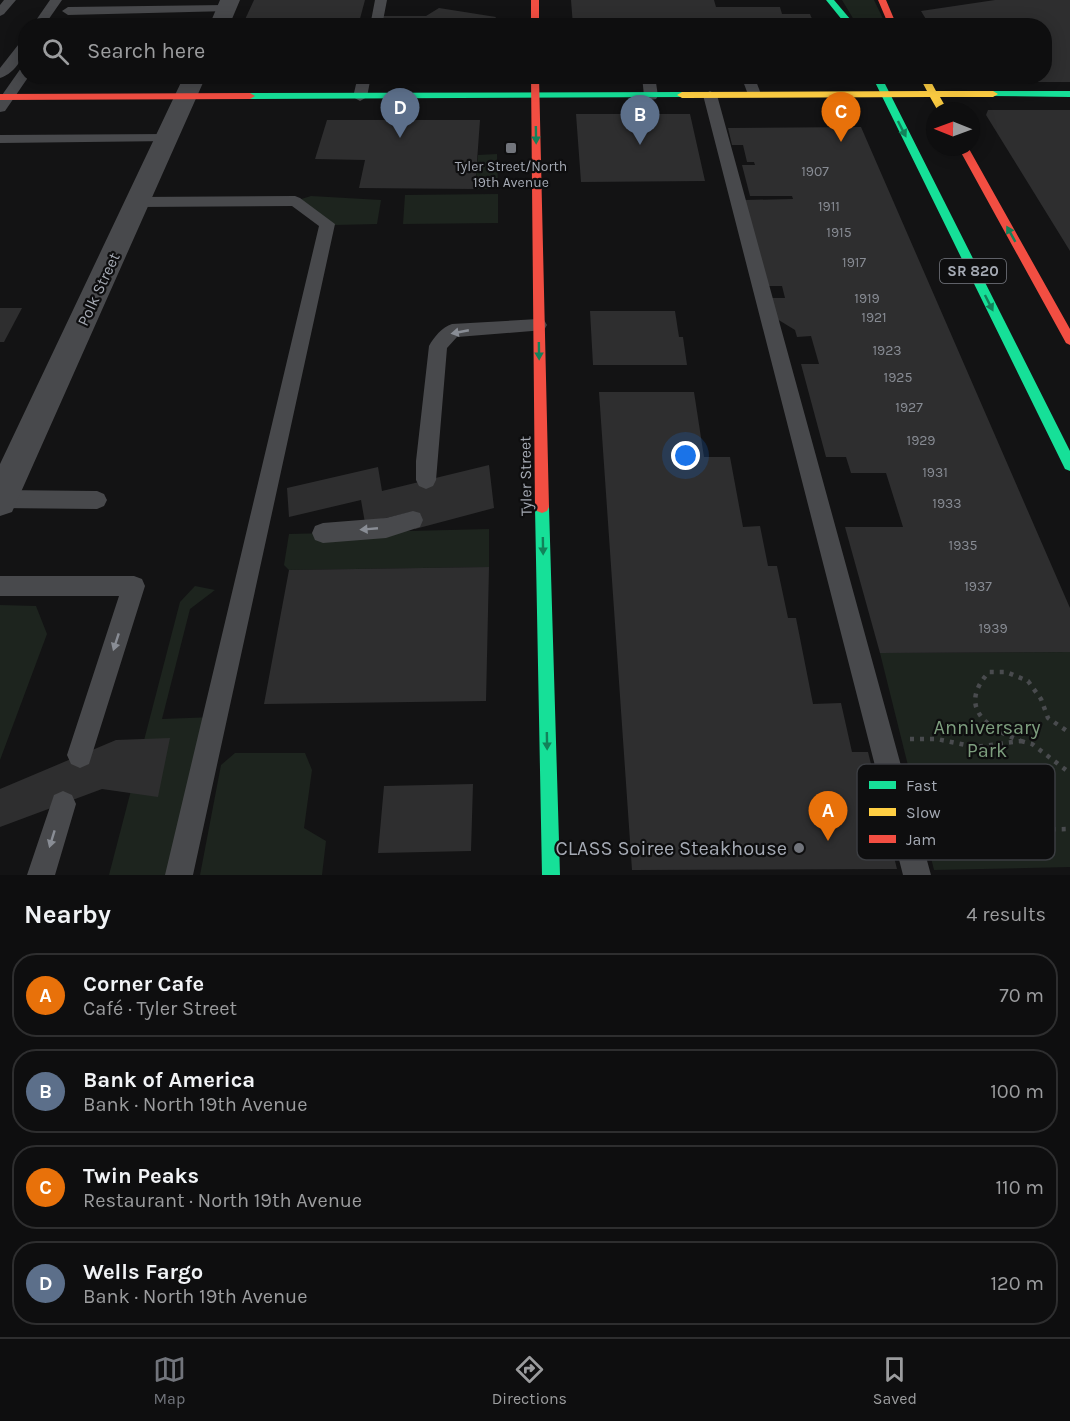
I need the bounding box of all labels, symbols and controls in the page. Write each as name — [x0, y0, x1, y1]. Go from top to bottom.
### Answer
search box — [18, 18, 1052, 84]
icon: search — [39, 35, 72, 68]
text: Search here — [87, 38, 205, 64]
pin: D — [380, 88, 420, 138]
pin: C — [822, 92, 860, 142]
pin: B — [620, 96, 660, 145]
north arrow — [926, 102, 980, 156]
one-way arrow — [897, 120, 907, 138]
one-way arrow — [531, 125, 541, 144]
marker: Tyler Street/North 19th Avenue — [504, 141, 518, 155]
place label: Tyler Street/North 19th Avenue — [455, 158, 567, 191]
house number: 1907 — [801, 163, 829, 180]
house number: 1911 — [818, 198, 840, 215]
house number: 1915 — [826, 224, 852, 241]
one-way arrow — [1006, 225, 1016, 242]
street label: Polk Street — [73, 249, 124, 329]
house number: 1917 — [842, 254, 866, 271]
road number: SR 820 — [940, 259, 1006, 283]
house number: 1919 — [854, 290, 880, 307]
one-way arrow — [985, 295, 994, 312]
house number: 1921 — [861, 309, 887, 326]
one-way arrow — [450, 328, 469, 337]
one-way arrow — [534, 341, 543, 360]
house number: 1923 — [872, 342, 902, 359]
house number: 1925 — [884, 369, 912, 386]
house number: 1927 — [895, 399, 923, 416]
house number: 1929 — [907, 432, 935, 449]
street label: Tyler Street — [515, 436, 536, 516]
your location — [671, 441, 700, 470]
house number: 1931 — [922, 464, 948, 481]
house number: 1933 — [932, 495, 962, 512]
one-way arrow — [359, 524, 378, 534]
one-way arrow — [538, 536, 547, 555]
house number: 1935 — [949, 537, 978, 554]
house number: 1937 — [964, 578, 992, 595]
house number: 1939 — [978, 620, 1008, 637]
one-way arrow — [111, 633, 120, 651]
park label: Anniversary Park — [933, 716, 1041, 762]
one-way arrow — [543, 731, 552, 750]
legend — [857, 764, 1055, 860]
text: Fast — [906, 776, 937, 795]
pin: A — [808, 792, 848, 841]
text: Slow — [906, 803, 941, 822]
one-way arrow — [47, 830, 56, 848]
text: Jam — [906, 830, 936, 849]
place label: CLASS Soiree Steakhouse — [555, 837, 787, 860]
marker: CLASS Soiree Steakhouse — [792, 841, 806, 855]
text: Nearby — [24, 899, 111, 930]
text: 4 results — [966, 903, 1046, 926]
text: Corner Cafe — [83, 971, 204, 997]
text: A — [39, 984, 52, 1007]
text: 70 m — [999, 984, 1044, 1007]
text: Café · Tyler Street — [83, 997, 237, 1020]
text: Bank of America — [83, 1067, 255, 1093]
text: B — [39, 1080, 52, 1103]
text: 100 m — [990, 1080, 1044, 1103]
text: Bank · North 19th Avenue — [83, 1093, 307, 1116]
text: Twin Peaks — [83, 1163, 199, 1189]
text: C — [39, 1176, 52, 1199]
text: 110 m — [995, 1176, 1044, 1199]
text: Restaurant · North 19th Avenue — [83, 1189, 362, 1212]
text: Wells Fargo — [83, 1259, 203, 1285]
text: D — [39, 1272, 52, 1295]
text: 120 m — [990, 1272, 1044, 1295]
text: Bank · North 19th Avenue — [83, 1285, 307, 1308]
tab: Map — [153, 1353, 186, 1408]
tab: Directions — [492, 1353, 567, 1408]
tab: Saved — [873, 1353, 917, 1408]

